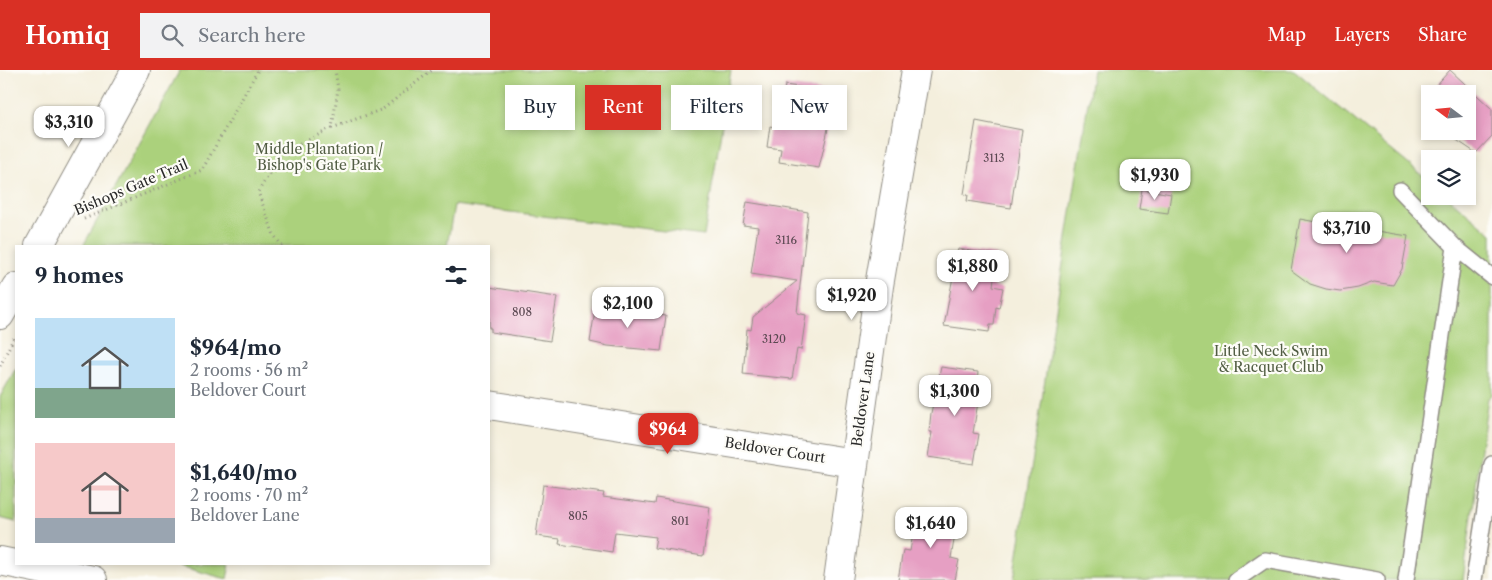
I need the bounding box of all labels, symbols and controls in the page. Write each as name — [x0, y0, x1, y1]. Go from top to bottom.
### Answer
search box — [140, 13, 490, 58]
text: Homiq — [25, 21, 110, 50]
icon: search — [158, 21, 186, 49]
text: Search here — [198, 24, 306, 47]
text: Map — [1268, 24, 1306, 46]
text: Layers — [1334, 24, 1390, 46]
text: Share — [1418, 24, 1467, 46]
chip: Buy — [505, 85, 575, 130]
chip: Rent — [585, 85, 661, 130]
chip: Filters — [671, 85, 762, 130]
chip: New — [772, 85, 847, 130]
north arrow — [1421, 85, 1476, 140]
map controls — [1421, 85, 1476, 205]
pin: $3,310 — [28, 106, 110, 148]
text: $3,310 — [45, 112, 93, 132]
park label: Middle Plantation / Bishop's Gate Park — [255, 140, 383, 174]
button: layers — [1421, 150, 1476, 205]
house number: 3113 — [983, 151, 1005, 165]
street label: Bishops Gate Trail — [71, 155, 191, 219]
pin: $1,930 — [1114, 158, 1196, 201]
text: $1,930 — [1131, 165, 1179, 185]
pin: $3,710 — [1306, 212, 1388, 254]
text: $3,710 — [1323, 218, 1371, 238]
house number: 3116 — [775, 233, 797, 247]
pin: $1,880 — [932, 250, 1014, 292]
text: $1,880 — [948, 256, 998, 276]
icon: filters — [442, 261, 470, 289]
text: 9 homes — [35, 263, 124, 288]
pin: $1,920 — [811, 278, 893, 321]
text: $1,920 — [827, 285, 877, 305]
pin: $2,100 — [587, 286, 669, 329]
text: $2,100 — [603, 293, 653, 313]
house number: 808 — [512, 305, 532, 319]
house number: 3120 — [762, 332, 786, 346]
text: $964/mo — [190, 335, 281, 360]
icon: home — [75, 338, 135, 398]
park label: Little Neck Swim & Racquet Club — [1214, 342, 1328, 376]
street label: Beldover Lane — [847, 350, 879, 448]
text: 2 rooms · 56 m² — [190, 360, 308, 380]
pin: $1,300 — [914, 374, 996, 417]
text: Beldover Court — [190, 380, 306, 400]
text: $1,300 — [930, 381, 980, 401]
pin: $964 — [638, 412, 698, 455]
text: $964 — [649, 419, 687, 439]
street label: Beldover Court — [723, 433, 827, 467]
text: $1,640/mo — [190, 460, 297, 485]
icon: home — [75, 463, 135, 523]
text: 2 rooms · 70 m² — [190, 485, 308, 505]
text: Beldover Lane — [190, 505, 300, 525]
pin: $1,640 — [890, 506, 972, 549]
house number: 805 — [568, 509, 588, 523]
text: $1,640 — [906, 513, 956, 533]
house number: 801 — [671, 514, 689, 528]

